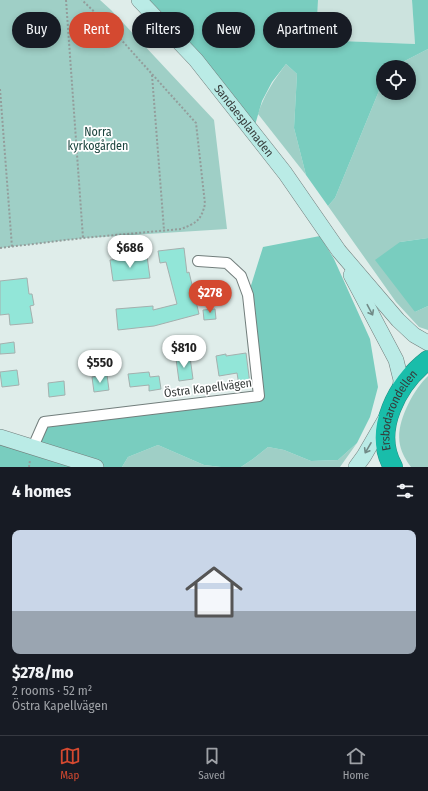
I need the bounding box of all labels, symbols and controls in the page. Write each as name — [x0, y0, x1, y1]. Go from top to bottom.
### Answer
chip: Buy — [12, 12, 61, 48]
chip: Rent — [69, 12, 124, 48]
chip: Filters — [132, 12, 194, 48]
chip: New — [202, 12, 255, 48]
chip: Apartment — [263, 12, 352, 48]
map controls — [376, 60, 416, 100]
button: locate — [376, 60, 416, 100]
street label: Sandaesplanaden — [211, 82, 276, 160]
park label: Norra kyrkogården — [68, 125, 128, 153]
pin: $686 — [106, 235, 154, 269]
text: $686 — [117, 240, 143, 255]
pin: $278 — [186, 280, 234, 314]
text: $278 — [198, 285, 222, 300]
one-way arrow — [367, 304, 374, 316]
pin: $810 — [160, 335, 208, 369]
text: $810 — [171, 340, 197, 355]
pin: $550 — [76, 350, 124, 384]
text: $550 — [87, 355, 113, 370]
street label: Ersbodarondellen — [378, 367, 420, 452]
street label: Östra Kapellvägen — [163, 374, 253, 400]
one-way arrow — [364, 442, 372, 454]
icon: filters — [394, 480, 416, 502]
text: 4 homes — [12, 481, 71, 502]
icon: home — [178, 556, 250, 628]
text: $278/mo — [12, 662, 74, 683]
text: 2 rooms · 52 m² — [12, 683, 92, 698]
text: Östra Kapellvägen — [12, 698, 108, 713]
tab: Map — [59, 745, 81, 782]
tab: Saved — [198, 745, 225, 782]
tab: Home — [343, 745, 369, 782]

